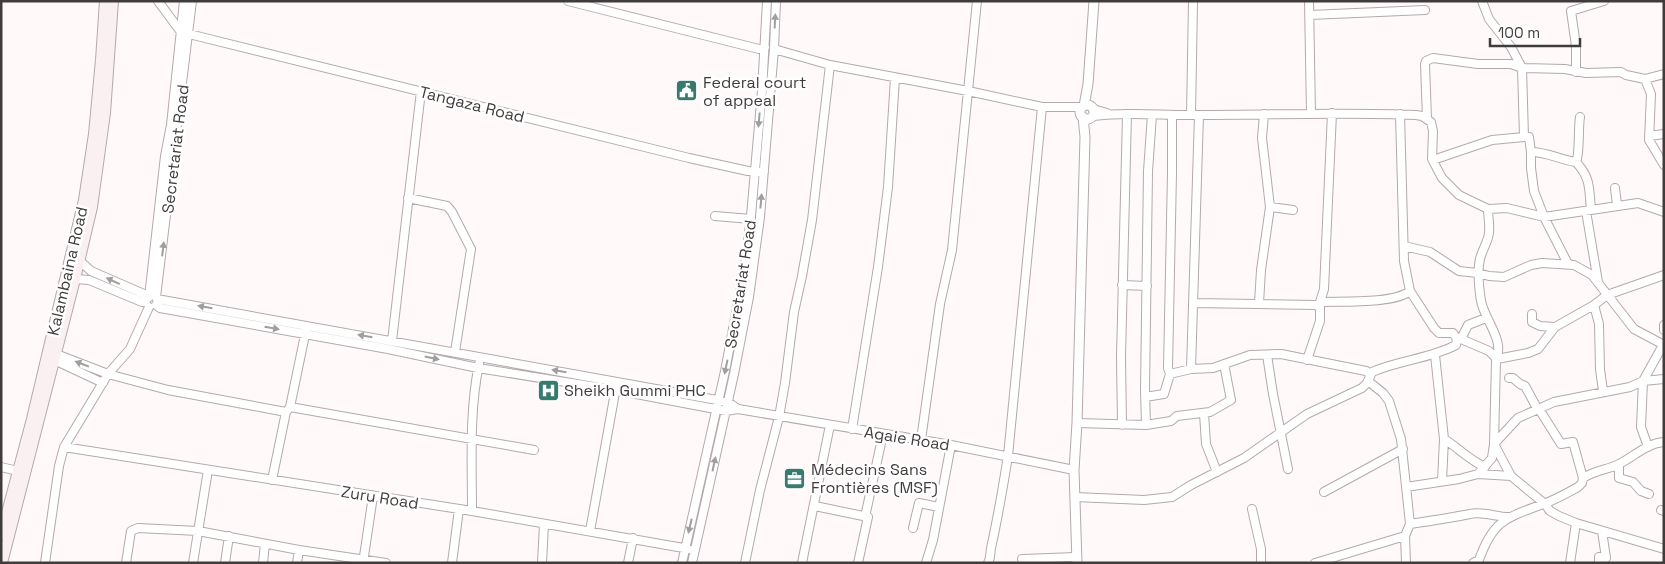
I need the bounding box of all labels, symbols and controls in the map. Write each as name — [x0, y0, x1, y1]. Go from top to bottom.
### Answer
one-way arrow — [771, 13, 779, 29]
scale bar — [1490, 15, 1580, 47]
text: 100 m — [1498, 23, 1540, 42]
place label: Federal court of appeal — [703, 72, 806, 111]
public building icon: Federal court of appeal — [675, 79, 699, 103]
street label: Tangaza Road — [417, 81, 527, 128]
street label: Secretariat Road — [157, 83, 194, 215]
one-way arrow — [755, 112, 763, 128]
one-way arrow — [757, 193, 765, 209]
street label: Kalambaina Road — [42, 205, 93, 338]
street label: Secretariat Road — [720, 218, 761, 350]
one-way arrow — [159, 241, 167, 257]
one-way arrow — [106, 277, 120, 285]
one-way arrow — [197, 303, 213, 311]
one-way arrow — [265, 325, 281, 333]
one-way arrow — [356, 331, 372, 339]
one-way arrow — [424, 354, 439, 362]
one-way arrow — [74, 360, 89, 368]
one-way arrow — [722, 360, 730, 375]
one-way arrow — [551, 367, 567, 375]
hospital icon: Sheikh Gummi PHC — [536, 378, 560, 402]
place label: Sheikh Gummi PHC — [564, 380, 706, 401]
street label: Agaie Road — [863, 421, 951, 456]
one-way arrow — [710, 456, 718, 471]
place label: Médecins Sans Frontières (MSF) — [811, 459, 938, 498]
office icon: Médecins Sans Frontières (MSF) — [783, 466, 807, 490]
street label: Zuru Road — [340, 481, 420, 514]
one-way arrow — [686, 518, 694, 533]

